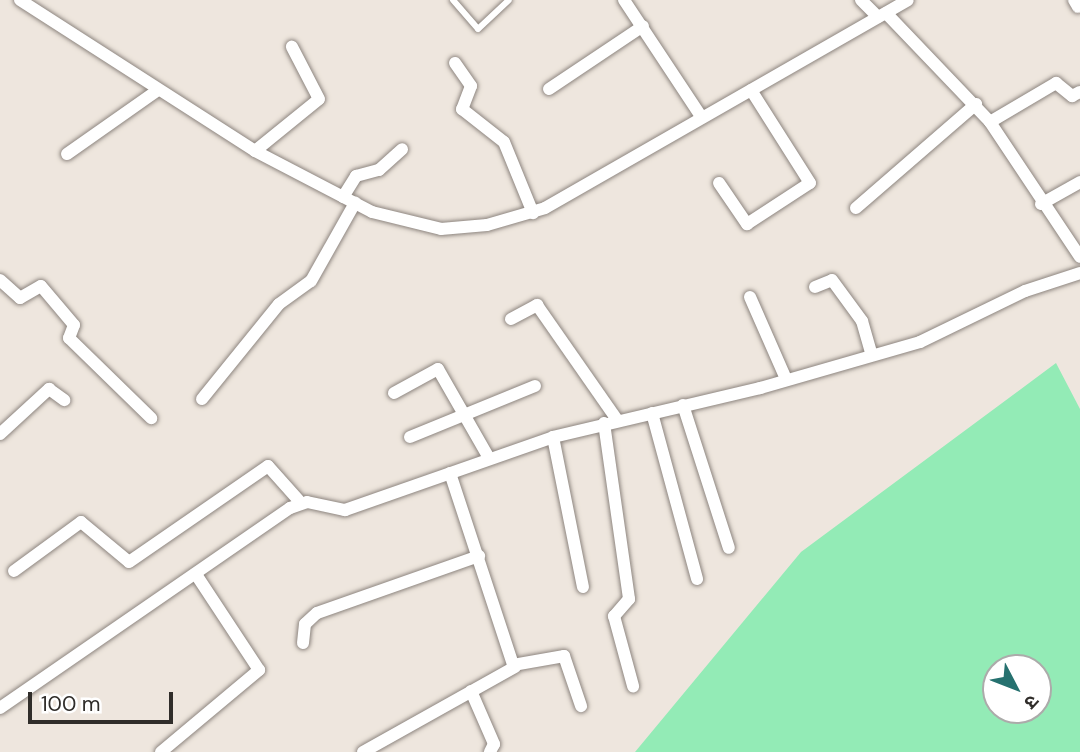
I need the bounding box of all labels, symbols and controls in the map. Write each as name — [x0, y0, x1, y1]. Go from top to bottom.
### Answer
north arrow — [982, 654, 1052, 724]
scale bar — [32, 678, 177, 722]
text: 100 m — [41, 690, 101, 718]
text: उ — [1018, 690, 1045, 715]

